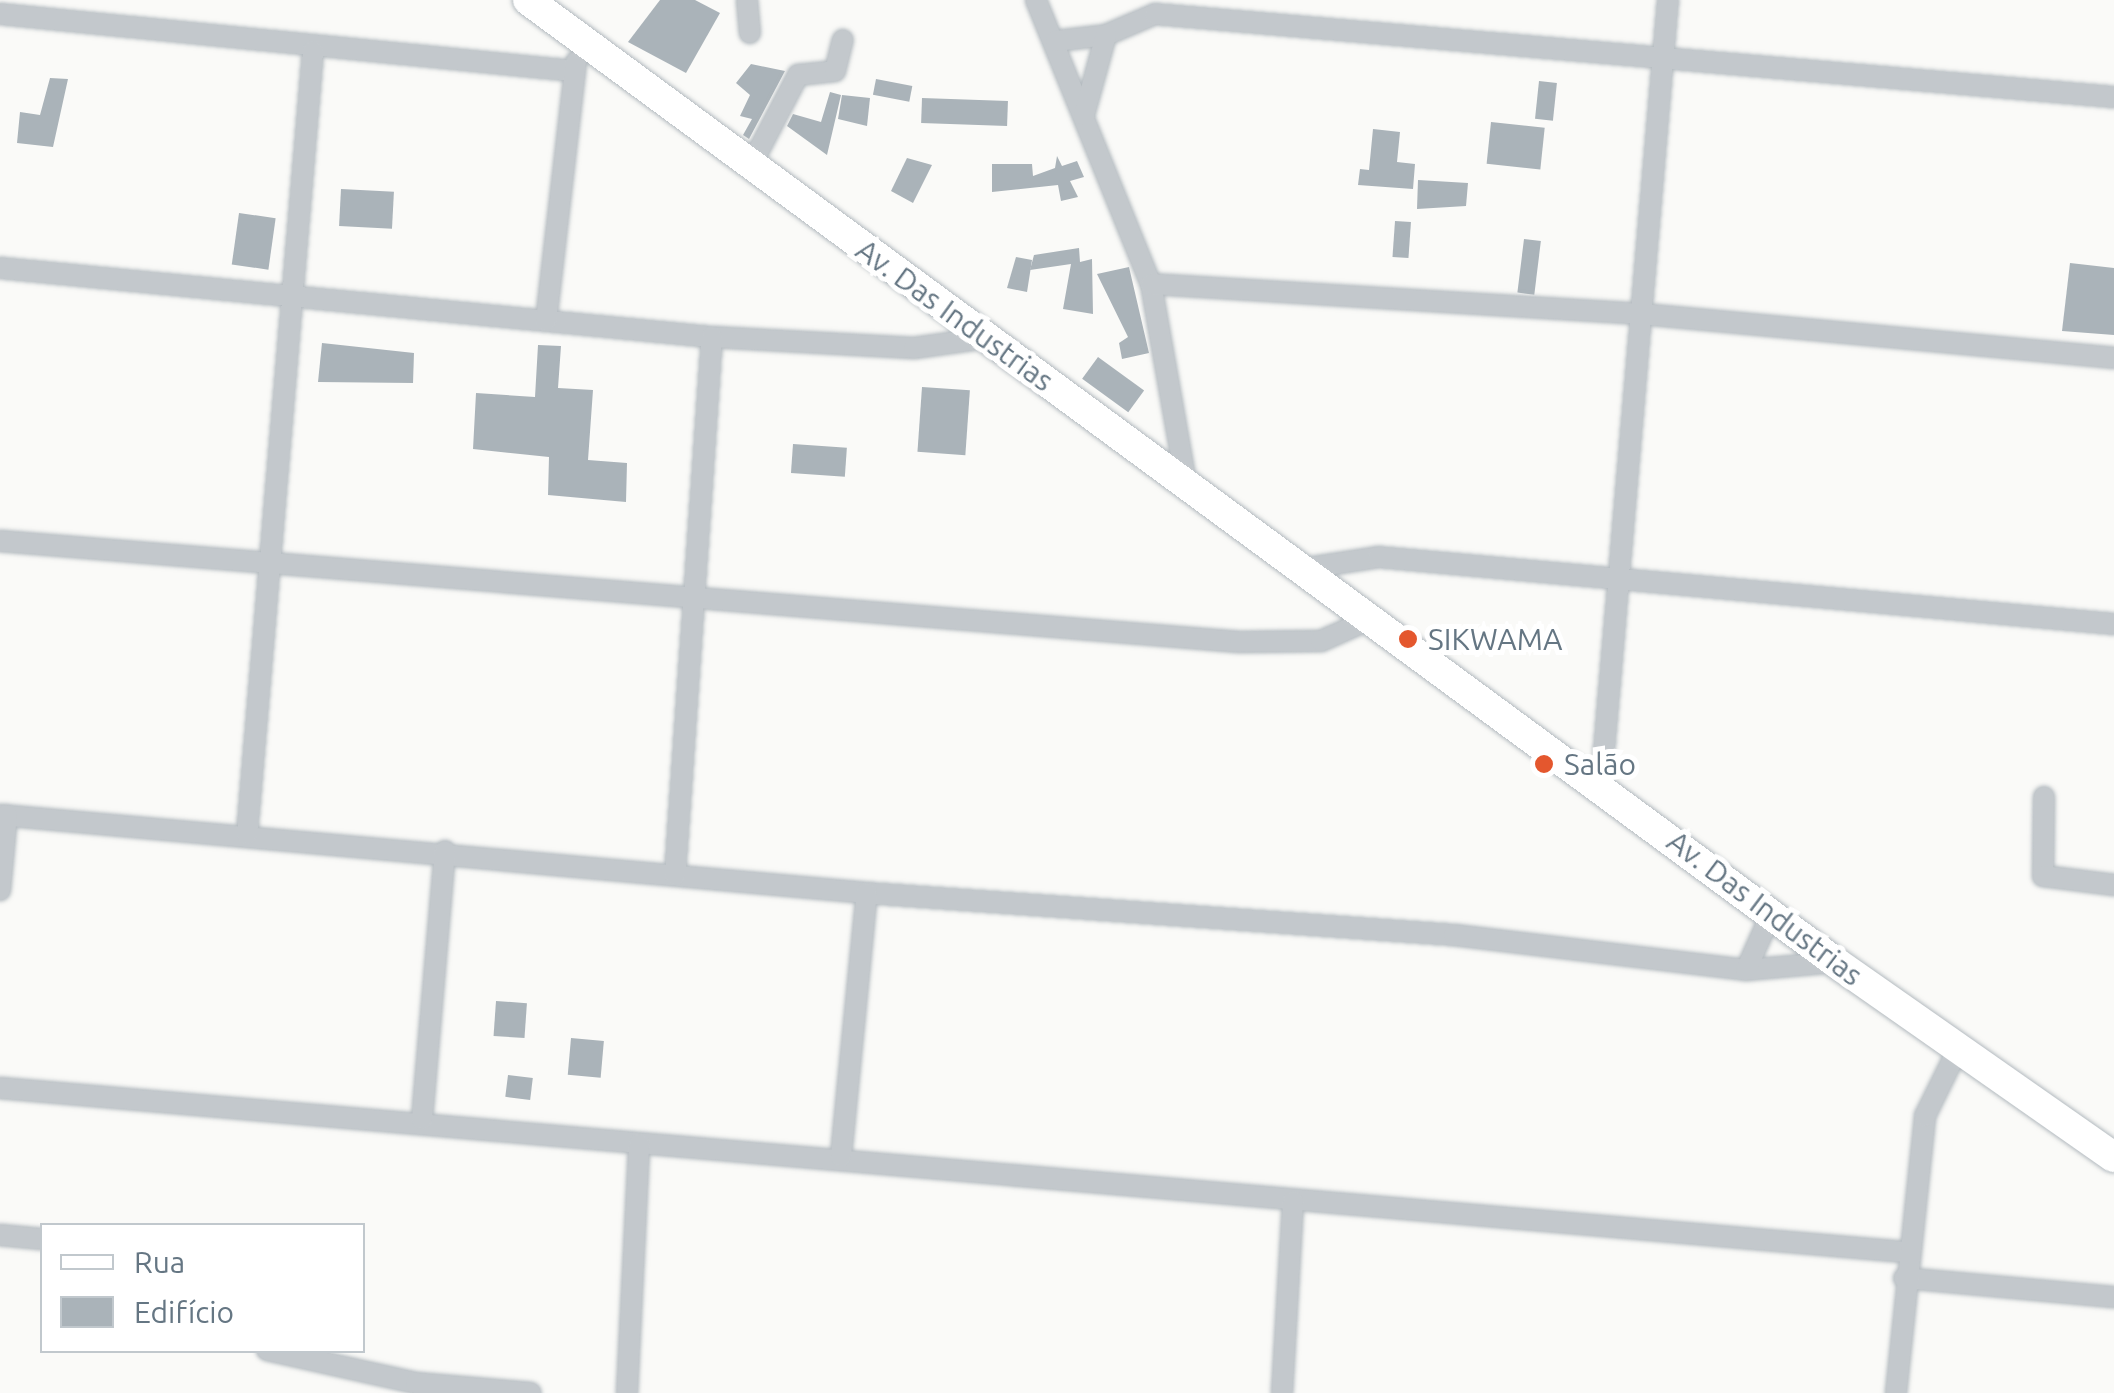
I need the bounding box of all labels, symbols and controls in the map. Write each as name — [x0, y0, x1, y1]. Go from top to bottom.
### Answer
street label: Av. Das Industrias — [849, 231, 1061, 399]
place label: SIKWAMA — [1428, 621, 1562, 657]
marker: SIKWAMA — [1397, 628, 1419, 650]
place label: Salão — [1564, 746, 1636, 782]
marker: Salão — [1533, 753, 1555, 775]
street label: Av. Das Industrias — [1660, 823, 1870, 993]
legend — [40, 1223, 365, 1353]
text: Rua — [134, 1245, 185, 1279]
text: Edifício — [134, 1295, 234, 1329]

